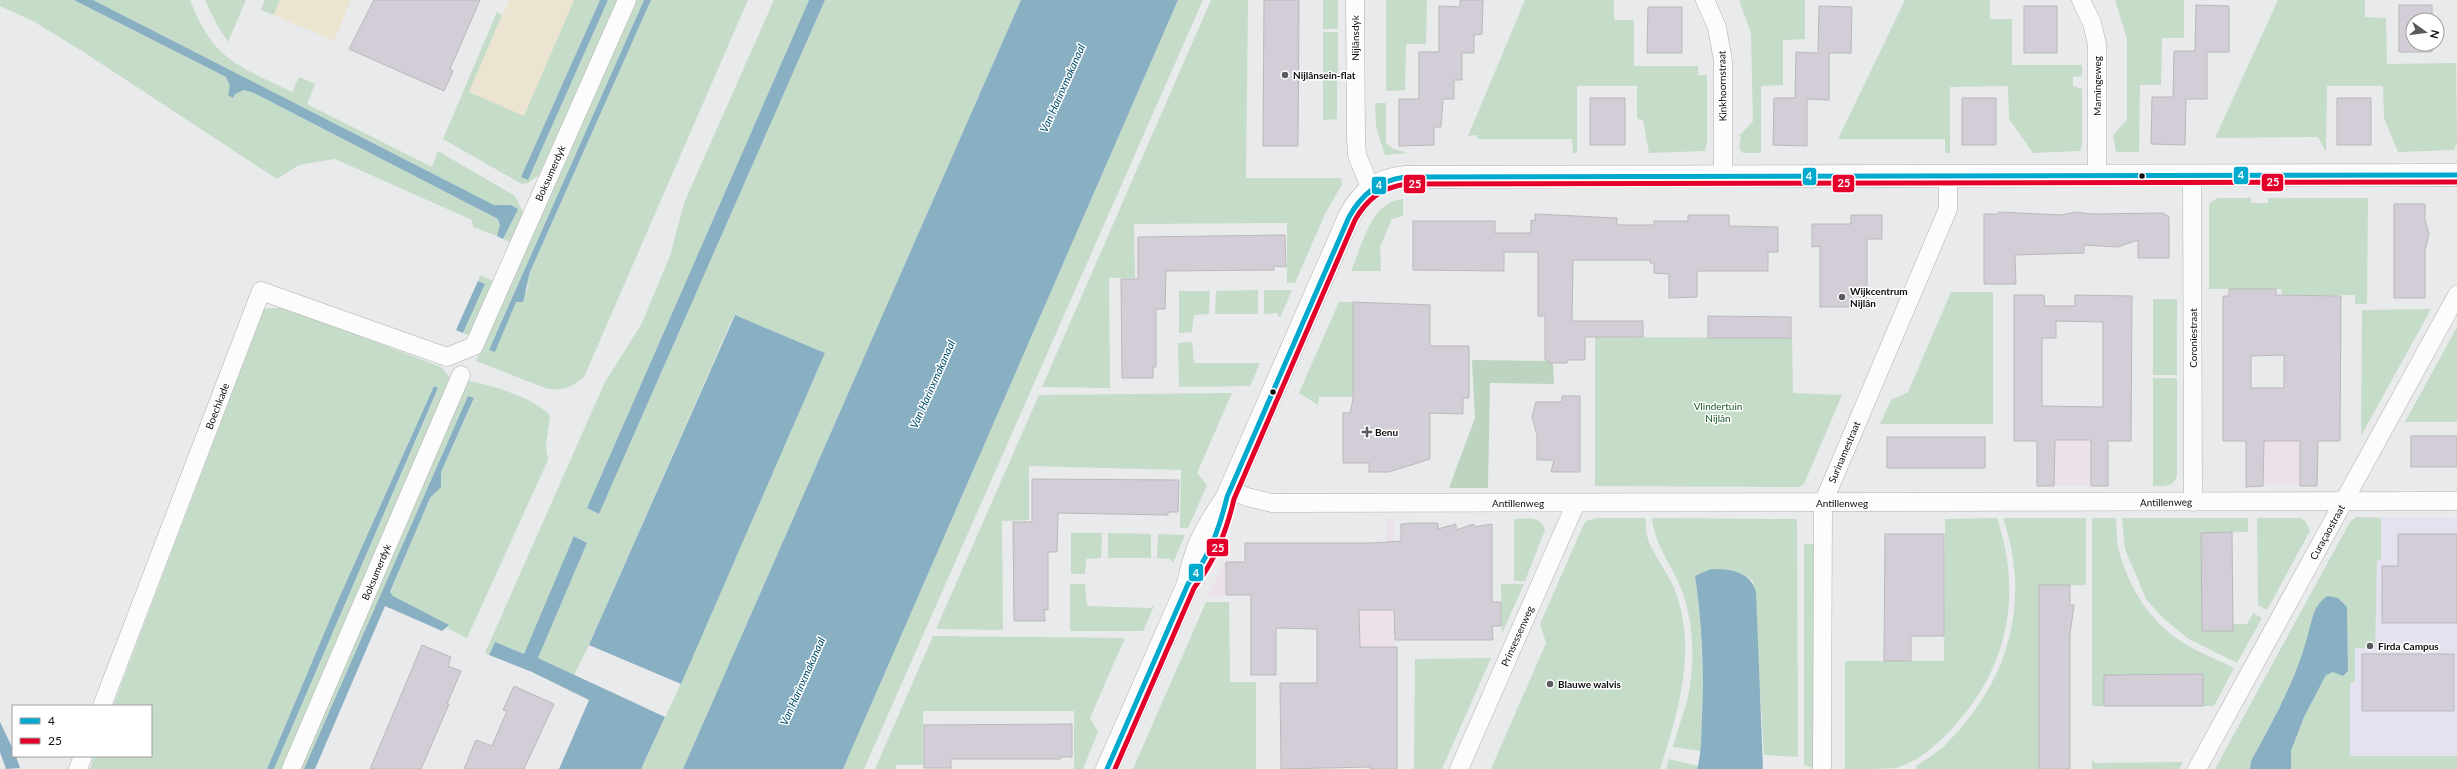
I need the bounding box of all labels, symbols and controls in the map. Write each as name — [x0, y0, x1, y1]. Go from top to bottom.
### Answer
north arrow — [2405, 12, 2445, 52]
street label: Nijlânsdyk — [1349, 14, 1361, 61]
text: N — [2428, 29, 2443, 40]
water label: Van Harinxmakanaal — [1037, 41, 1087, 134]
street label: Kinkhoornstraat — [1715, 50, 1729, 121]
street label: Marningeweg — [2091, 56, 2103, 116]
place label: Nijlânsein-flat — [1293, 69, 1356, 81]
marker: Nijlânsein-flat — [1280, 70, 1290, 80]
street label: Boksumerdyk — [532, 142, 568, 203]
line badge: 4 — [2233, 166, 2249, 185]
line badge: 4 — [1802, 167, 1817, 186]
text: 4 — [2238, 168, 2245, 181]
text: 4 — [1806, 169, 1813, 182]
unlabelled marker — [2137, 171, 2147, 181]
line badge: 25 — [2261, 173, 2284, 192]
line badge: 25 — [1403, 174, 1426, 194]
line badge: 25 — [1832, 174, 1855, 193]
text: 25 — [2267, 175, 2279, 188]
line badge: 4 — [1371, 176, 1387, 195]
text: 25 — [1838, 176, 1850, 189]
text: 25 — [1409, 177, 1421, 190]
text: 4 — [1376, 178, 1383, 191]
place label: Wijkcentrum Nijlân — [1850, 285, 1908, 309]
marker: Wijkcentrum Nijlân — [1837, 292, 1847, 302]
street label: Coroniestraat — [2187, 308, 2199, 368]
water label: Van Harinxmakanaal — [907, 337, 957, 430]
street label: Boechkade — [203, 381, 231, 431]
unlabelled marker — [1268, 387, 1278, 397]
park label: Vlindertuin Nijlân — [1694, 400, 1742, 424]
street label: Surinamestraat — [1826, 419, 1863, 485]
place label: Benu — [1375, 426, 1398, 438]
marker: Benu — [1362, 427, 1372, 437]
street label: Antillenweg — [2140, 496, 2192, 508]
street label: Antillenweg — [1492, 497, 1544, 509]
street label: Antillenweg — [1816, 497, 1868, 509]
street label: Curaçaostraat — [2307, 502, 2347, 562]
line badge: 25 — [1206, 538, 1229, 557]
street label: Boksumerdyk — [359, 541, 394, 602]
text: 25 — [1212, 541, 1224, 554]
line badge: 4 — [1188, 563, 1204, 582]
text: 4 — [1193, 566, 1200, 579]
street label: Prinsessenweg — [1498, 604, 1536, 668]
water label: Van Harinxmakanaal — [777, 634, 827, 727]
place label: Firda Campus — [2378, 640, 2439, 652]
marker: Firda Campus — [2365, 641, 2375, 651]
place label: Blauwe walvis — [1558, 678, 1622, 690]
marker: Blauwe walvis — [1545, 679, 1555, 689]
legend — [12, 705, 152, 757]
text: 4 — [48, 713, 55, 728]
text: 25 — [48, 733, 62, 748]

